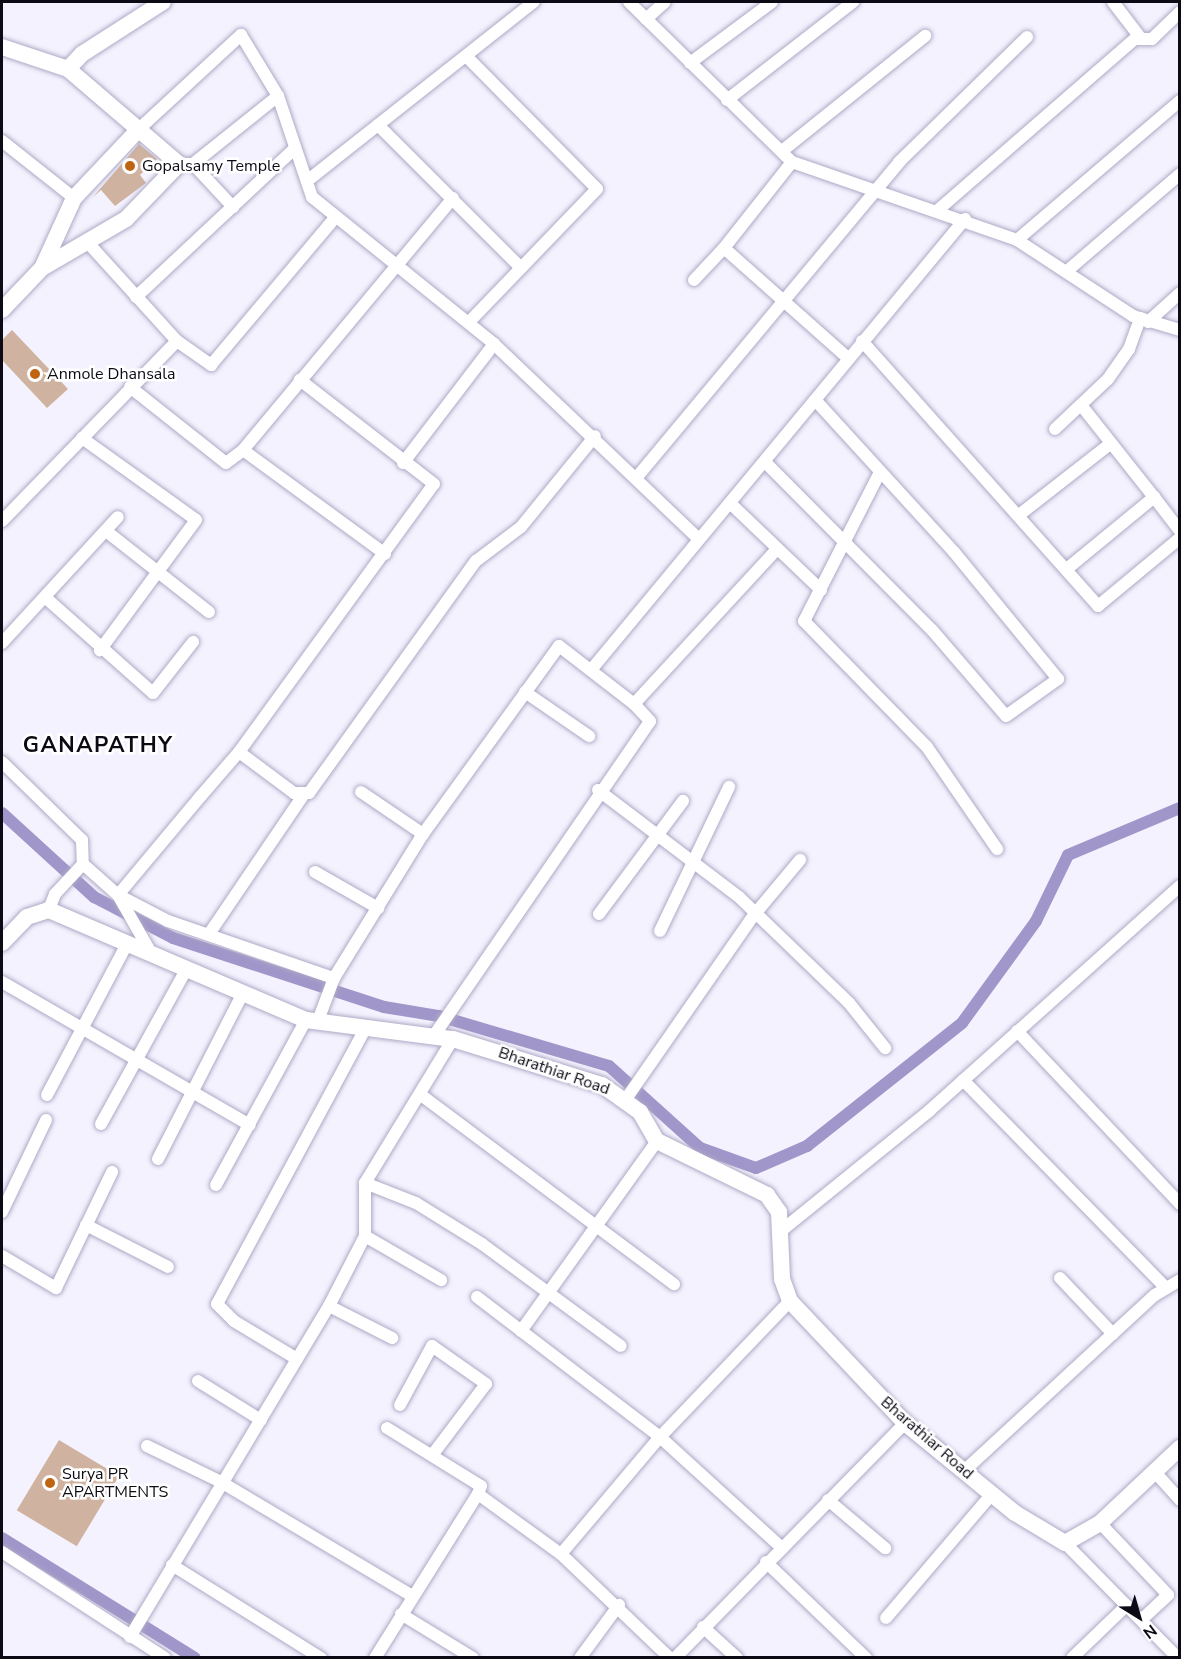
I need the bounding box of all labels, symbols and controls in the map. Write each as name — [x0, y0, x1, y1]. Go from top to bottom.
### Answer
place label: Gopalsamy Temple — [142, 156, 280, 176]
marker: Gopalsamy Temple — [123, 159, 137, 173]
place label: Anmole Dhansala — [47, 364, 176, 384]
marker: Anmole Dhansala — [28, 367, 42, 381]
district label: GANAPATHY — [23, 733, 173, 759]
street label: Bharathiar Road — [496, 1043, 612, 1099]
street label: Bharathiar Road — [877, 1393, 977, 1483]
place label: Surya PR APARTMENTS — [62, 1464, 168, 1502]
marker: Surya PR APARTMENTS — [43, 1476, 57, 1490]
north arrow — [1109, 1587, 1169, 1647]
text: N — [1138, 1619, 1161, 1644]

